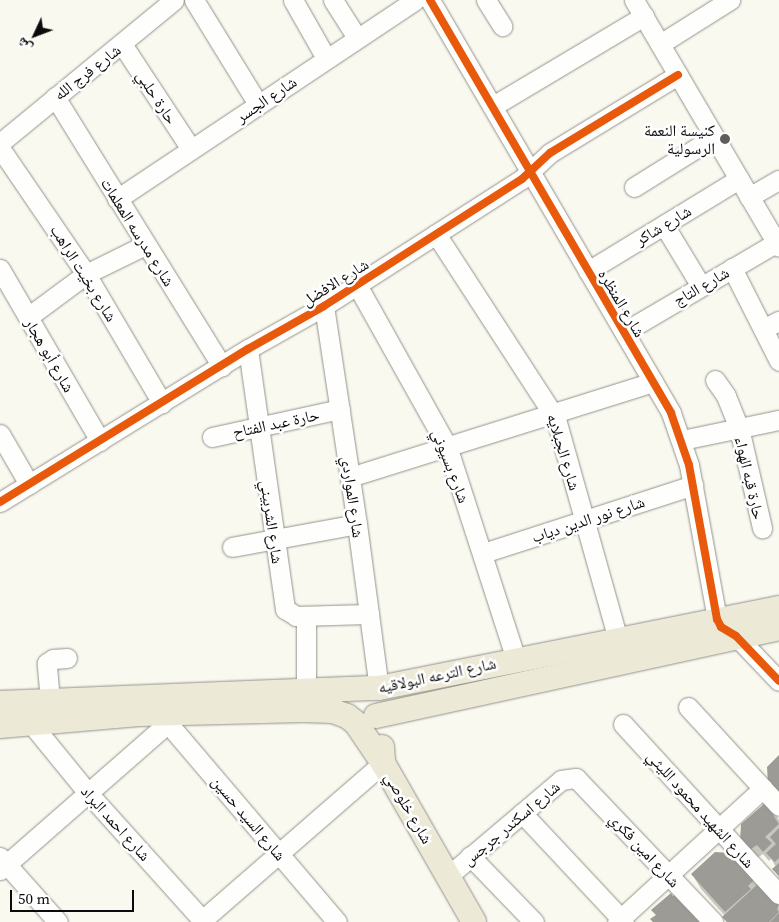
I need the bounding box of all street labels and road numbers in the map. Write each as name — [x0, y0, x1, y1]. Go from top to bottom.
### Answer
street label: شارع فرج الله — [50, 40, 124, 104]
street label: حارة حلبي — [132, 66, 182, 128]
street label: شارع الجسر — [232, 72, 300, 126]
street label: شارع مدرسه المعلمات — [97, 174, 179, 290]
street label: شارع شاكر — [632, 201, 694, 249]
street label: شارع بخيت الراهب — [47, 221, 121, 325]
street label: شارع الافضل — [298, 254, 372, 310]
street label: شارع التاج — [670, 262, 732, 310]
street label: شارع المنظره — [594, 266, 650, 340]
street label: شارع أبو هجار — [21, 314, 79, 396]
street label: حارة عبد الفتاح — [231, 404, 321, 442]
street label: شارع الجبلايه — [543, 411, 585, 493]
street label: شارع بسيوني — [428, 426, 474, 506]
street label: حارة قبه الهواء — [731, 435, 769, 521]
street label: شارع المواردي — [338, 455, 368, 539]
street label: شارع الشربيني — [257, 479, 287, 565]
street label: شارع نور الدين دياب — [529, 492, 647, 546]
street label: شارع الترعه البولاقيه — [376, 653, 498, 697]
street label: شارع الشهيد محمود الليثي — [643, 746, 759, 872]
street label: شارع خلوصي — [381, 769, 437, 847]
street label: شارع السيد حسين — [208, 772, 290, 864]
street label: شارع اسكندر جرجس — [458, 777, 564, 869]
street label: شارع احمد البراد — [77, 781, 155, 865]
street label: شارع امين فكري — [606, 809, 684, 891]

